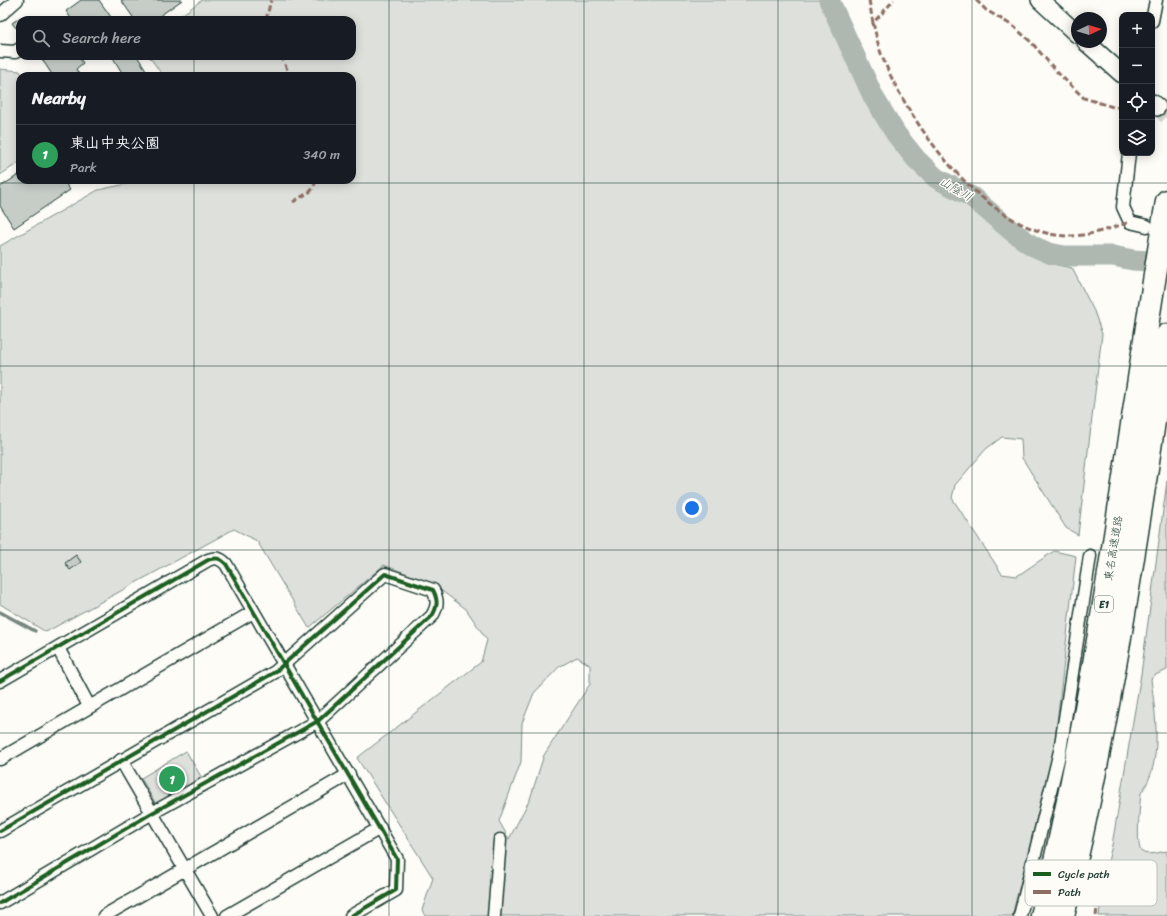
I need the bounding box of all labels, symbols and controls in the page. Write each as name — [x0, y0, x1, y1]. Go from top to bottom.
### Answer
north arrow — [1071, 12, 1107, 48]
map controls — [1119, 12, 1155, 156]
button: + — [1119, 12, 1155, 48]
search box — [16, 16, 356, 60]
text: Search here — [62, 25, 141, 51]
icon: search — [30, 27, 52, 49]
button: − — [1119, 48, 1155, 84]
text: Nearby — [32, 83, 86, 113]
button: locate — [1119, 84, 1155, 120]
button: layers — [1119, 120, 1155, 156]
text: 東山中央公園 — [70, 130, 160, 156]
text: 1 — [42, 143, 48, 166]
text: 340 m — [303, 143, 340, 166]
text: Park — [70, 156, 97, 179]
water label: 山陰川 — [935, 170, 977, 208]
your location — [682, 498, 702, 518]
street label: 東名高速道路 — [1099, 514, 1128, 582]
road number: E1 — [1095, 596, 1113, 612]
pin: 1 — [159, 764, 185, 794]
legend — [1025, 860, 1157, 906]
text: Cycle path — [1058, 865, 1110, 884]
text: Path — [1058, 883, 1081, 902]

